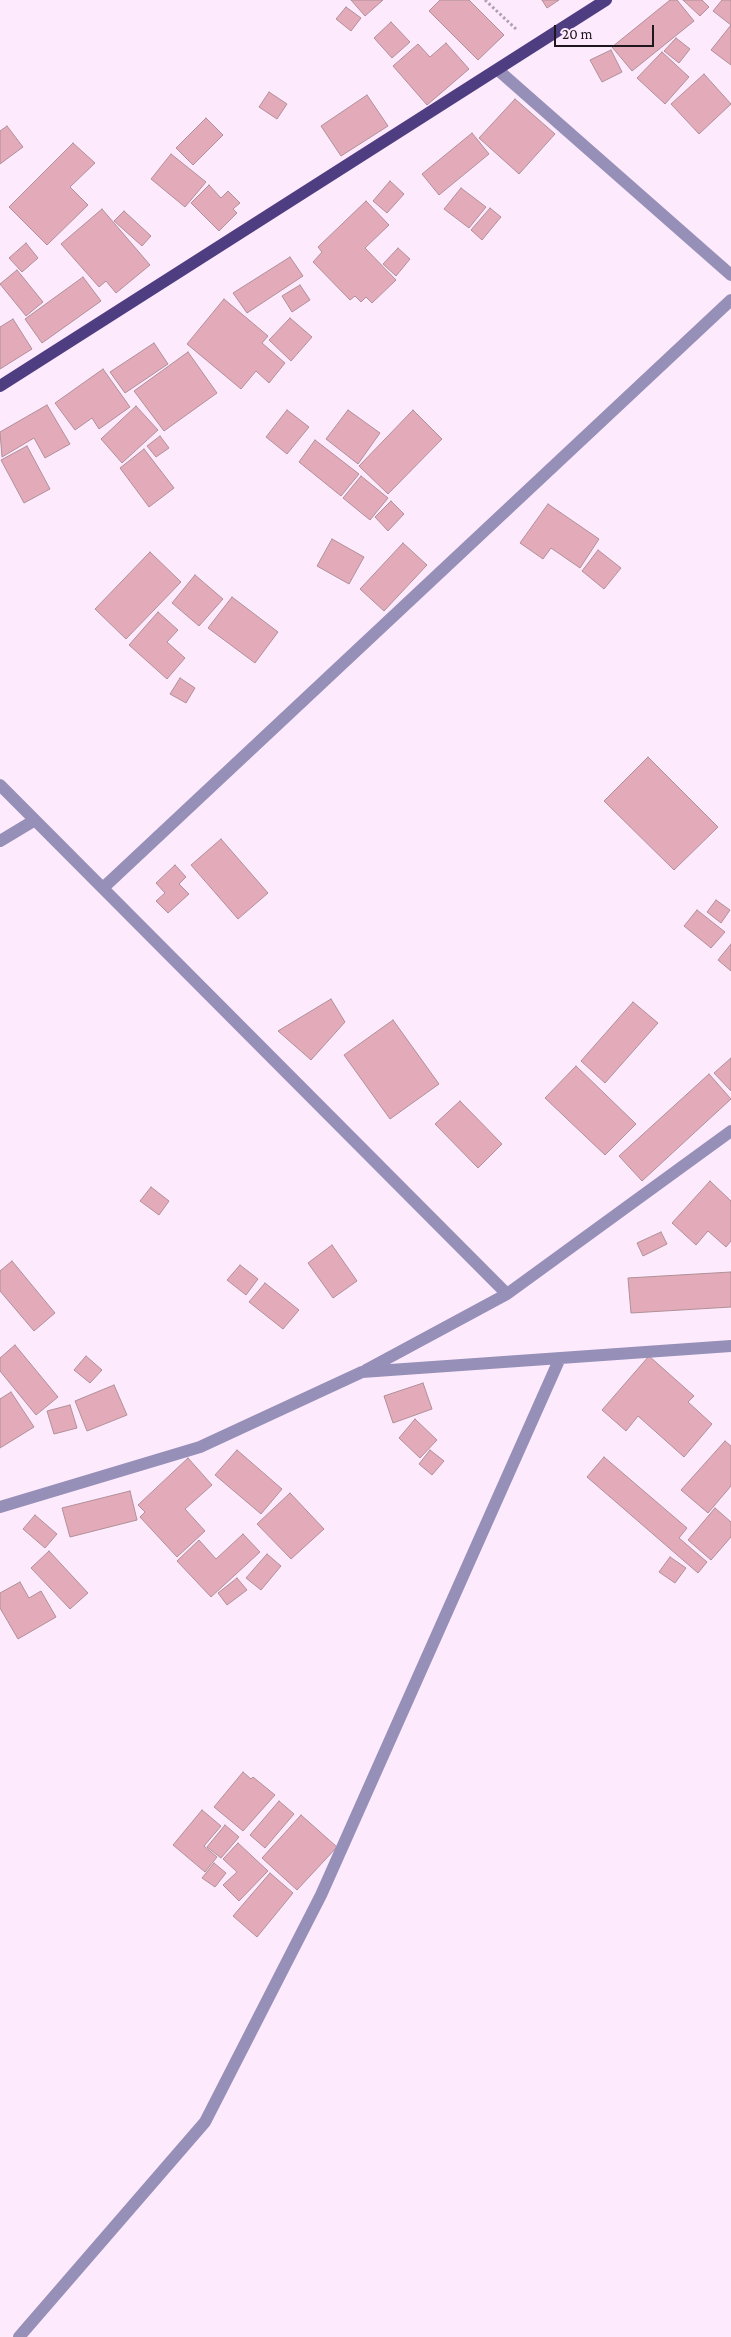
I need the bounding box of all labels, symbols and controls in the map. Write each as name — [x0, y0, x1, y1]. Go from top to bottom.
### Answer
scale bar — [556, 15, 656, 47]
text: 20 m — [562, 26, 593, 42]

